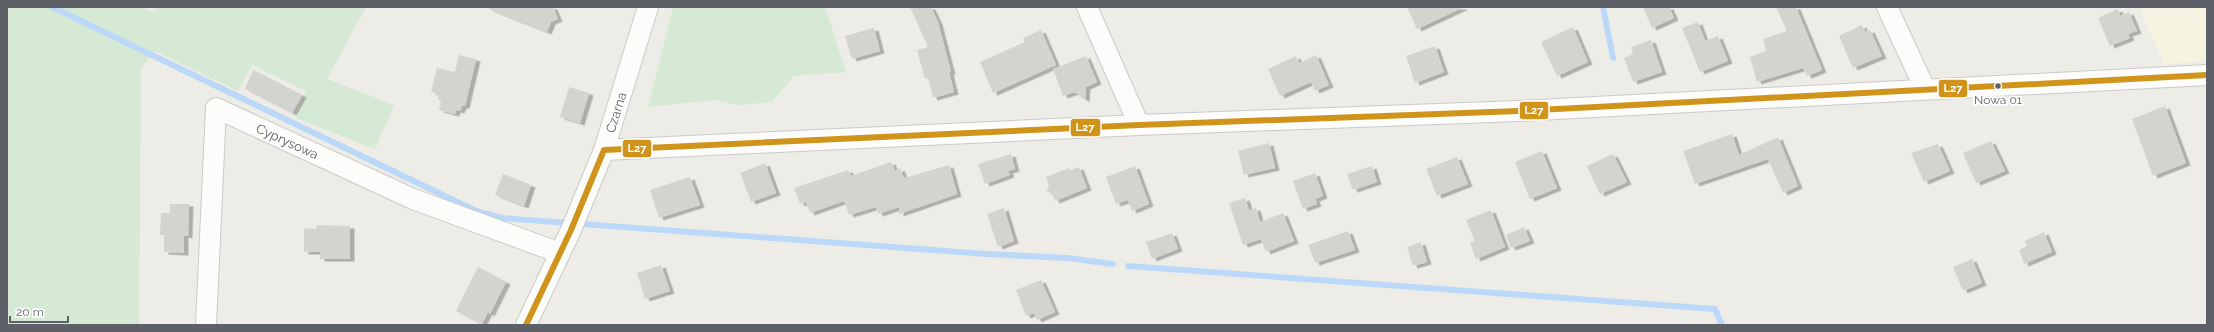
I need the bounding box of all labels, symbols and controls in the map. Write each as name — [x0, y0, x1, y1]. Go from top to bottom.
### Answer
line badge: L27 — [1938, 79, 1968, 98]
marker: Nowa 01 — [1993, 81, 2003, 91]
text: L27 — [1944, 82, 1963, 95]
street label: Czarna — [603, 90, 629, 135]
place label: Nowa 01 — [1974, 93, 2022, 107]
line badge: L27 — [1519, 101, 1549, 120]
text: L27 — [1525, 104, 1544, 117]
line badge: L27 — [1070, 118, 1101, 137]
street label: Cyprysowa — [254, 121, 321, 162]
text: L27 — [1076, 121, 1095, 134]
line badge: L27 — [622, 139, 652, 158]
text: L27 — [628, 142, 647, 155]
scale bar — [10, 298, 68, 324]
text: 20 m — [16, 305, 44, 319]

